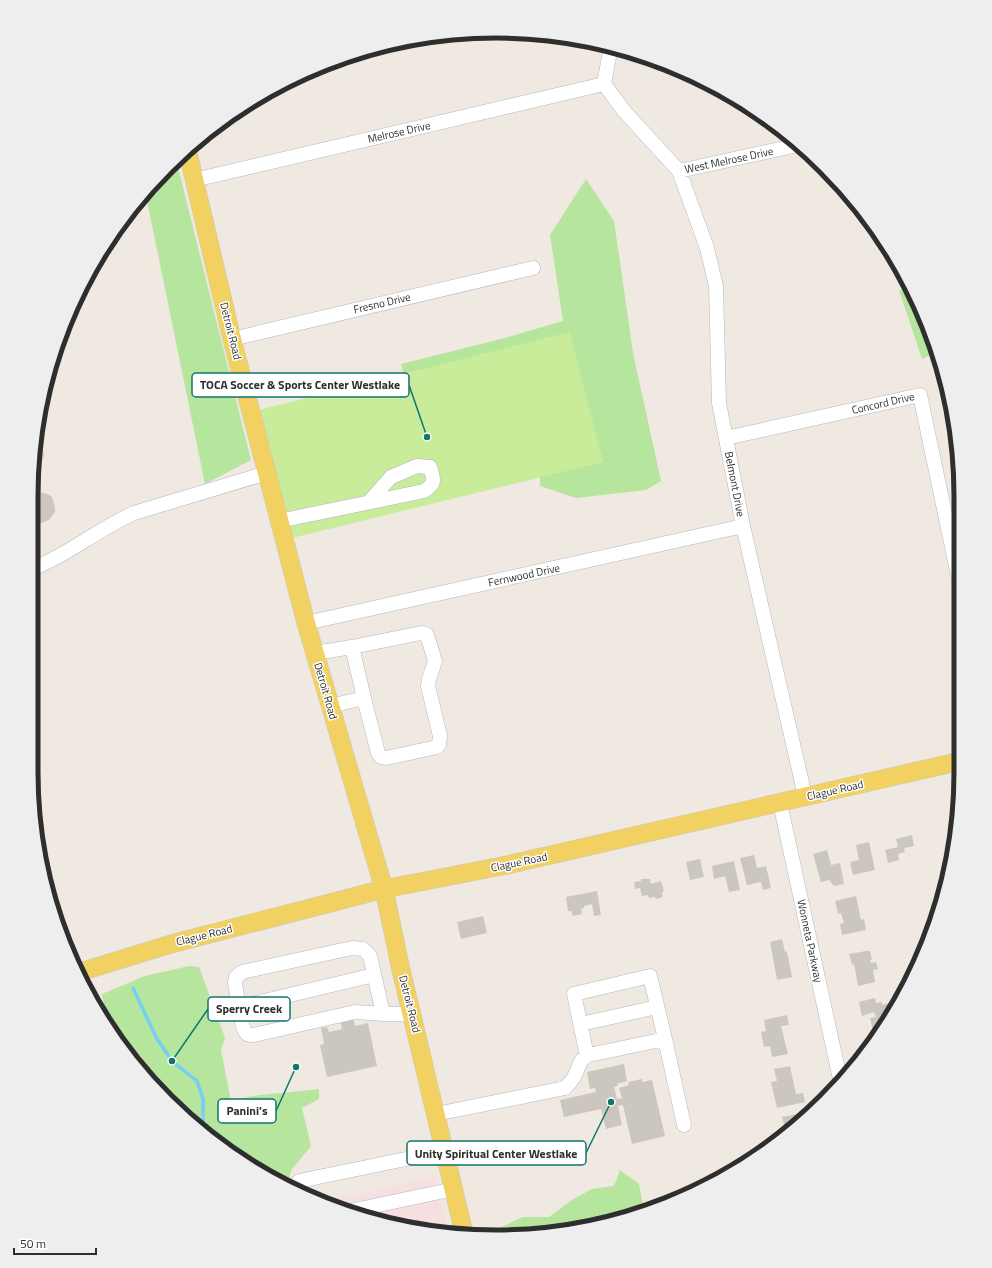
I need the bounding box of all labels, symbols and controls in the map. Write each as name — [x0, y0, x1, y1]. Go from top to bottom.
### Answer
street label: Melrose Drive — [366, 117, 432, 147]
street label: West Melrose Drive — [683, 143, 775, 177]
street label: Fresno Drive — [352, 289, 413, 317]
street label: Detroit Road — [216, 301, 246, 361]
callout: TOCA Soccer & Sports Center Westlake — [192, 373, 409, 397]
text: TOCA Soccer & Sports Center Westlake — [200, 375, 400, 394]
street label: Concord Drive — [850, 388, 916, 418]
street label: Belmont Drive — [721, 450, 749, 518]
street label: Fernwood Drive — [487, 559, 562, 590]
street label: Detroit Road — [310, 661, 342, 721]
street label: Clague Road — [805, 776, 865, 804]
street label: Clague Road — [489, 848, 549, 876]
street label: Wonneta Parkway — [793, 898, 827, 985]
street label: Clague Road — [174, 920, 234, 950]
street label: Detroit Road — [395, 974, 425, 1034]
callout: Sperry Creek — [208, 997, 290, 1021]
text: Sperry Creek — [216, 999, 283, 1018]
callout: Panini's — [218, 1099, 276, 1123]
text: Panini's — [226, 1101, 268, 1120]
callout: Unity Spiritual Center Westlake — [407, 1141, 586, 1165]
text: Unity Spiritual Center Westlake — [415, 1144, 577, 1163]
scale bar — [14, 1230, 96, 1256]
text: 50 m — [20, 1234, 46, 1253]

